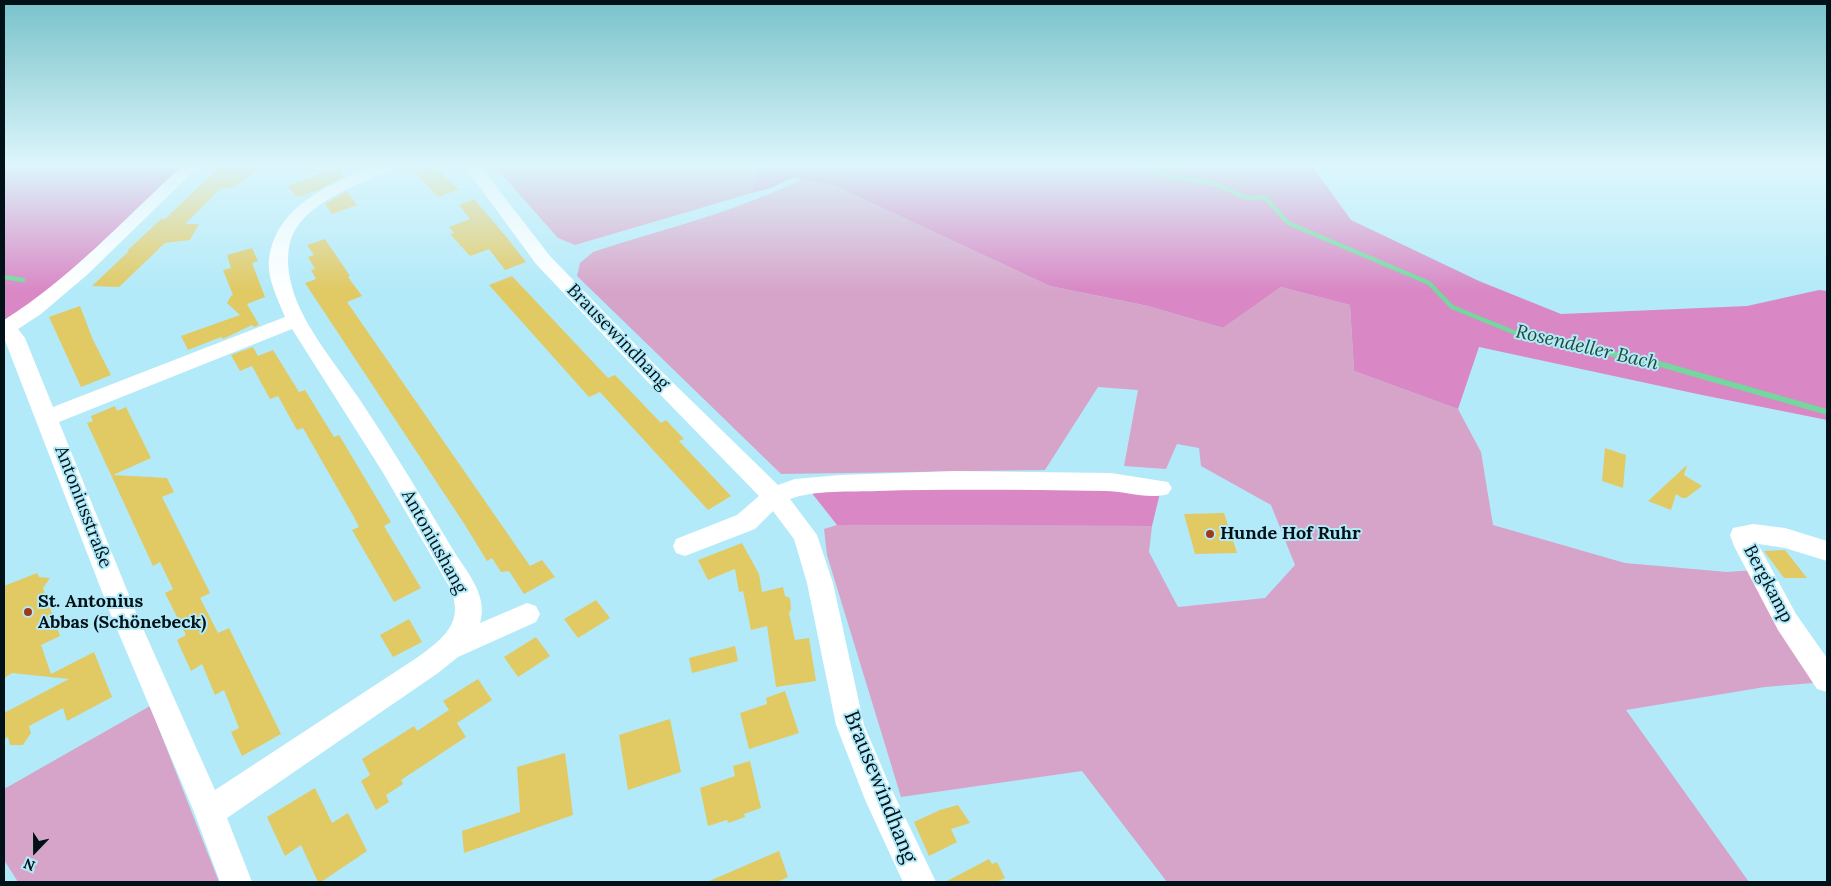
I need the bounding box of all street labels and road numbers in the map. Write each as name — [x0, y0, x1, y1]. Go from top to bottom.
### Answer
street label: Brausewindhang — [562, 280, 674, 394]
street label: Antoniusstraße — [50, 443, 116, 571]
street label: Antoniushang — [397, 486, 471, 598]
street label: Bergkamp — [1739, 541, 1797, 627]
street label: Brausewindhang — [838, 707, 922, 867]

